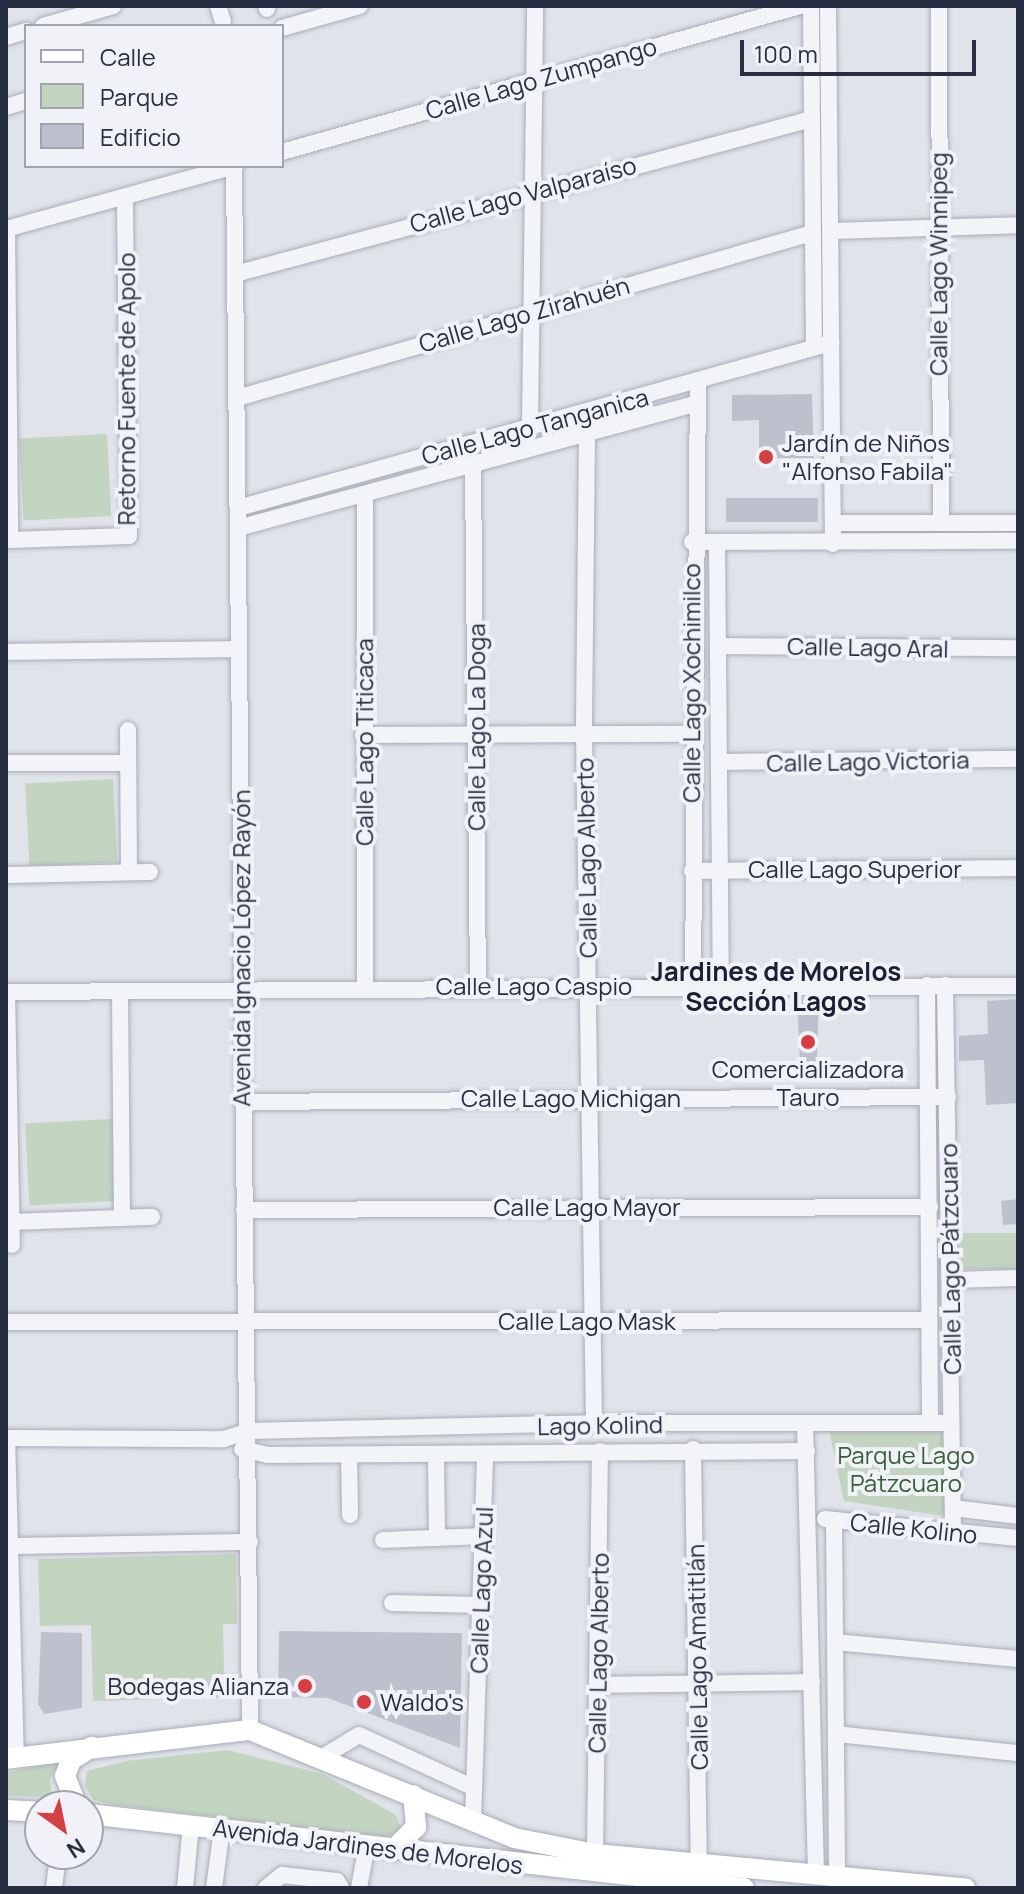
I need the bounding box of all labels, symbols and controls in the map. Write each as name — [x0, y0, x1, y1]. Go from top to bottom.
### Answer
legend — [24, 24, 284, 168]
scale bar — [744, 24, 980, 74]
street label: Calle Lago Zumpango — [422, 31, 660, 125]
text: 100 m — [754, 37, 818, 70]
text: Calle — [100, 40, 156, 73]
text: Parque — [100, 80, 178, 113]
text: Edificio — [100, 120, 181, 153]
street label: Calle Lago Valparaíso — [407, 150, 639, 238]
street label: Calle Lago Winnipeg — [924, 152, 952, 376]
street label: Retorno Fuente de Apolo — [112, 253, 140, 525]
street label: Calle Lago Zirahuén — [415, 270, 633, 358]
street label: Calle Lago Tanganica — [419, 382, 651, 470]
place label: Jardín de Niños "Alfonso Fabila" — [782, 429, 953, 485]
marker: Jardín de Niños "Alfonso Fabila" — [757, 448, 775, 466]
street label: Calle Lago Xochimilco — [677, 563, 705, 803]
street label: Calle Lago La Doga — [462, 623, 490, 831]
street label: Calle Lago Aral — [787, 631, 949, 663]
street label: Calle Lago Titicaca — [350, 638, 378, 846]
street label: Calle Lago Victoria — [766, 745, 970, 777]
street label: Calle Lago Alberto — [570, 758, 602, 958]
street label: Avenida Ignacio López Rayón — [227, 789, 255, 1107]
street label: Calle Lago Superior — [748, 855, 962, 883]
district label: Jardines de Morelos Sección Lagos — [651, 956, 901, 1018]
street label: Calle Lago Caspio — [436, 972, 632, 1000]
marker: Comercializadora Tauro — [799, 1033, 817, 1051]
place label: Comercializadora Tauro — [712, 1055, 904, 1111]
street label: Calle Lago Michigan — [461, 1084, 681, 1112]
street label: Calle Lago Pátzcuaro — [934, 1143, 966, 1375]
street label: Calle Lago Mayor — [493, 1193, 681, 1221]
street label: Calle Lago Mask — [498, 1307, 676, 1335]
street label: Lago Kolind — [537, 1410, 663, 1440]
park label: Parque Lago Pátzcuaro — [837, 1441, 975, 1497]
street label: Calle Lago Azul — [464, 1506, 498, 1674]
street label: Calle Kolino — [849, 1507, 979, 1549]
street label: Calle Lago Amatitlán — [681, 1544, 713, 1770]
street label: Calle Lago Alberto — [582, 1553, 614, 1753]
place label: Bodegas Alianza — [108, 1672, 289, 1700]
marker: Bodegas Alianza — [296, 1677, 314, 1695]
place label: Waldo's — [380, 1688, 464, 1716]
marker: Waldo's — [355, 1693, 373, 1711]
north arrow — [24, 1790, 104, 1870]
street label: Avenida Jardines de Morelos — [211, 1813, 525, 1879]
text: N — [61, 1832, 91, 1865]

